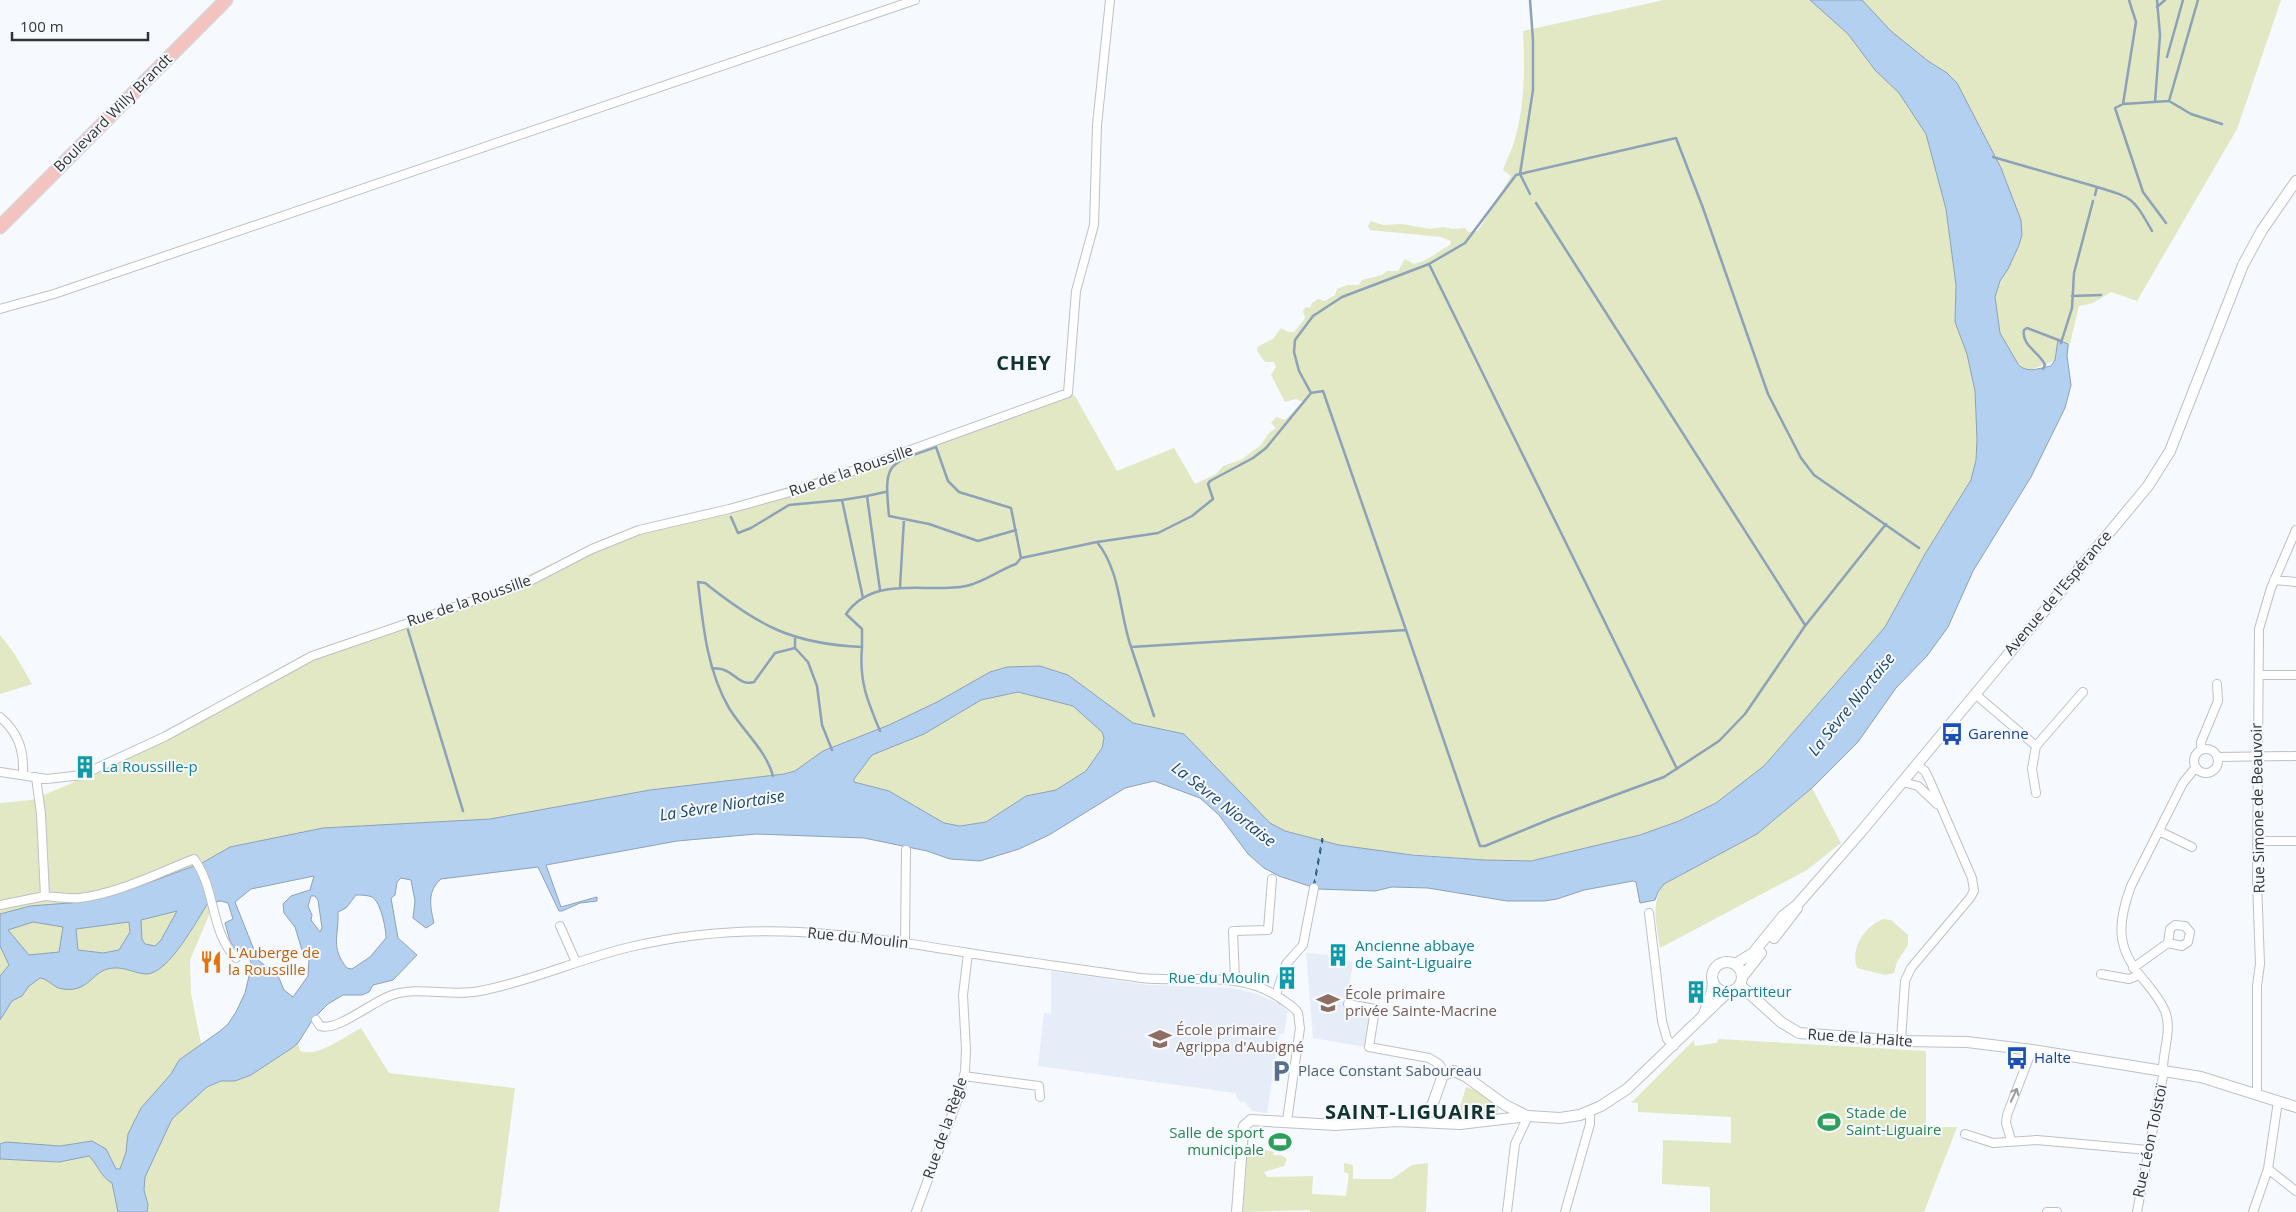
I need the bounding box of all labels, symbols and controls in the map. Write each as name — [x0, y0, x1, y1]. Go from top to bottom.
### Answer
scale bar — [12, 10, 149, 42]
text: 100 m — [20, 16, 64, 36]
street label: Boulevard Willy Brandt — [49, 49, 176, 176]
district label: CHEY — [996, 349, 1052, 376]
street label: Rue de la Roussille — [786, 439, 915, 501]
street label: Avenue de l'Espérance — [1999, 526, 2115, 659]
street label: Rue de la Roussille — [404, 569, 533, 631]
water label: La Sèvre Niortaise — [1803, 648, 1899, 760]
bus stop icon: Garenne — [1939, 721, 1965, 747]
street label: Rue Simone de Beauvoir — [2246, 722, 2268, 894]
place label: Garenne — [1968, 723, 2029, 743]
building icon: La Roussille-p — [72, 754, 98, 780]
place label: La Roussille-p — [102, 756, 198, 776]
water label: La Sèvre Niortaise — [1167, 756, 1281, 852]
water label: La Sèvre Niortaise — [658, 784, 786, 826]
street label: Rue du Moulin — [807, 922, 910, 952]
place label: Ancienne abbaye de Saint-Liguaire — [1355, 935, 1475, 972]
place label: L'Auberge de la Roussille — [228, 942, 320, 979]
building icon: Ancienne abbaye de Saint-Liguaire — [1325, 942, 1351, 968]
restaurant icon: L'Auberge de la Roussille — [198, 949, 224, 975]
building icon: Rue du Moulin — [1274, 965, 1300, 991]
place label: Rue du Moulin — [1168, 967, 1270, 987]
building icon: Répartiteur — [1683, 979, 1709, 1005]
place label: Répartiteur — [1712, 981, 1792, 1001]
place label: École primaire privée Sainte-Macrine — [1345, 983, 1497, 1020]
school or university icon: École primaire privée Sainte-Macrine — [1315, 990, 1341, 1016]
place label: École primaire Agrippa d'Aubigné — [1176, 1019, 1304, 1056]
street label: Rue de la Halte — [1807, 1023, 1913, 1051]
school or university icon: École primaire Agrippa d'Aubigné — [1147, 1026, 1173, 1052]
bus stop icon: Halte — [2004, 1045, 2030, 1071]
place label: Halte — [2034, 1047, 2071, 1067]
parking icon: Place Constant Saboureau — [1268, 1058, 1294, 1084]
place label: Place Constant Saboureau — [1298, 1060, 1482, 1080]
street label: Rue de la Règle — [917, 1074, 971, 1181]
street label: Rue Léon Tolstoï — [2127, 1082, 2171, 1199]
one-way arrow — [2010, 1088, 2019, 1103]
district label: SAINT-LIGUAIRE — [1325, 1098, 1497, 1125]
place label: Stade de Saint-Liguaire — [1846, 1102, 1941, 1139]
sports icon: Stade de Saint-Liguaire — [1816, 1109, 1842, 1135]
place label: Salle de sport municipale — [1169, 1122, 1264, 1159]
sports icon: Salle de sport municipale — [1267, 1129, 1293, 1155]

